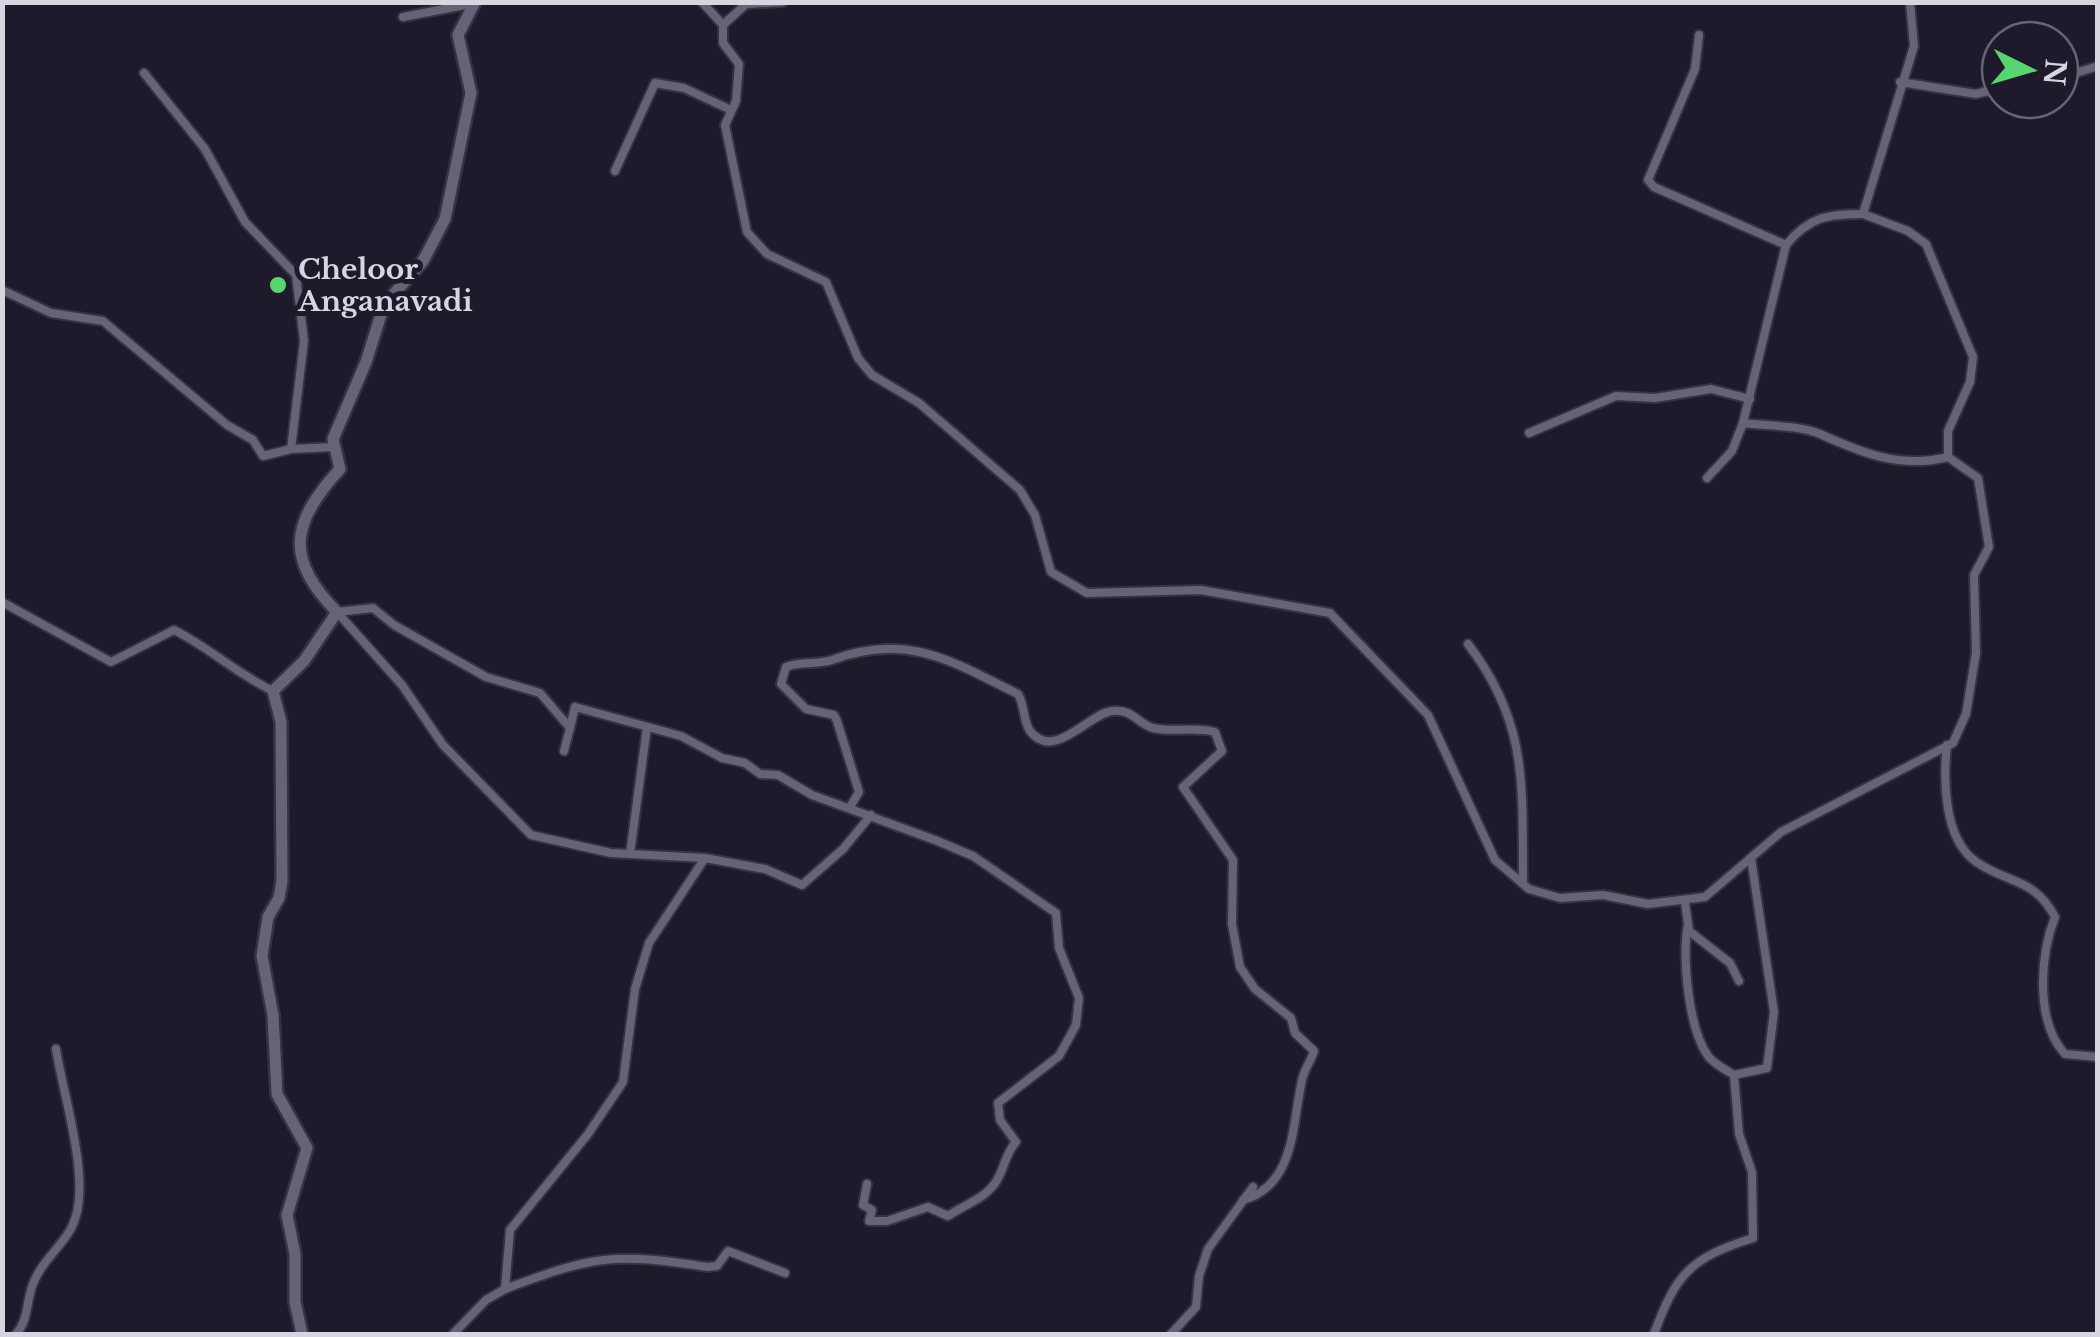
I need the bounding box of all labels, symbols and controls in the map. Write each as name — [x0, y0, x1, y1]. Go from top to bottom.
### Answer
north arrow — [1980, 20, 2080, 120]
text: N — [2036, 57, 2073, 87]
place label: Cheloor Anganavadi — [297, 252, 473, 319]
marker: Cheloor Anganavadi — [267, 274, 289, 296]

